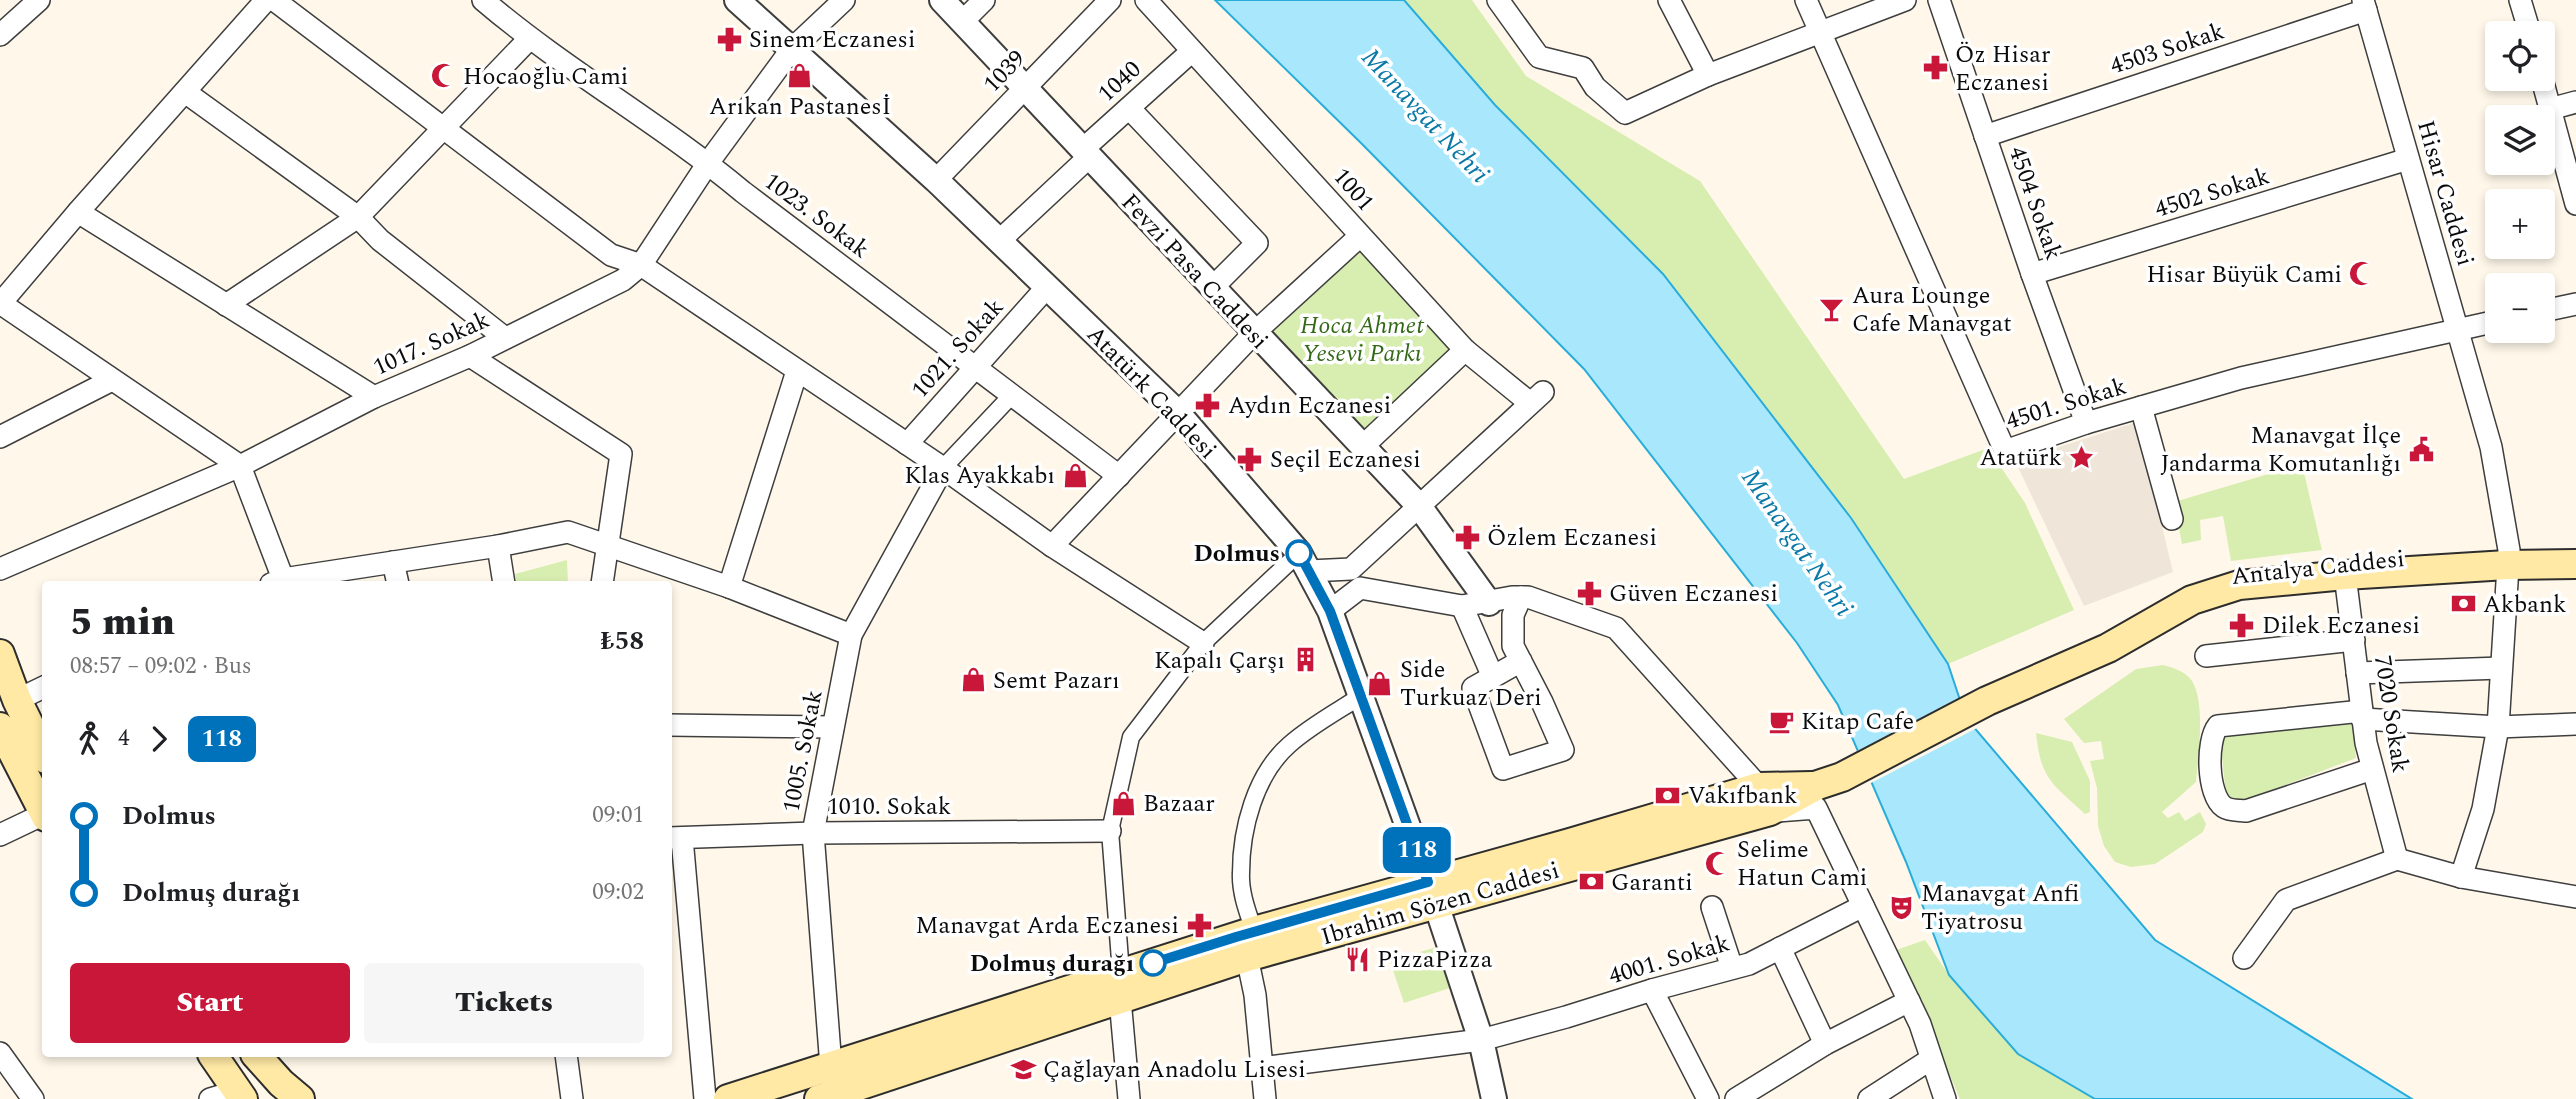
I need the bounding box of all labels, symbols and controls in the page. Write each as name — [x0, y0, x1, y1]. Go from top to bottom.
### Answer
street label: 4503 Sokak — [2106, 14, 2229, 84]
map controls — [2485, 21, 2555, 343]
button: locate — [2485, 21, 2555, 91]
place label: Sinem Eczanesi — [749, 22, 915, 58]
pharmacy icon: Sinem Eczanesi — [715, 25, 743, 53]
place label: Öz Hisar Eczanesi — [1955, 37, 2051, 101]
water label: Manavgat Nehri — [1352, 39, 1499, 193]
street label: 1039 — [975, 42, 1034, 101]
street label: 1040 — [1090, 52, 1150, 111]
pharmacy icon: Öz Hisar Eczanesi — [1921, 54, 1949, 82]
place label: Hocaoğlu Cami — [463, 59, 628, 95]
shop icon: Arıkan Pastanesİ — [786, 61, 814, 89]
mosque icon: Hocaoğlu Cami — [429, 62, 457, 90]
place label: Arıkan Pastanesİ — [709, 89, 891, 125]
button: layers — [2485, 105, 2555, 175]
street label: Hisar Caddesi — [2407, 116, 2483, 270]
street label: 4504 Sokak — [1999, 142, 2071, 265]
street label: 4502 Sokak — [2150, 158, 2274, 227]
street label: 1001 — [1324, 160, 1383, 220]
street label: 1023. Sokak — [756, 164, 877, 268]
street label: Fevzi Pasa Caddesi — [1112, 185, 1276, 358]
button: + — [2485, 189, 2555, 259]
place label: Hisar Büyük Cami — [2147, 257, 2342, 293]
mosque icon: Hisar Büyük Cami — [2348, 260, 2376, 288]
button: − — [2485, 273, 2555, 343]
place label: Aura Lounge Cafe Manavgat — [1852, 278, 2012, 342]
street label: 1021. Sokak — [903, 290, 1013, 407]
bar icon: Aura Lounge Cafe Manavgat — [1818, 295, 1846, 323]
street label: 1017. Sokak — [367, 302, 495, 386]
park label: Hoca Ahmet Yesevi Parkı — [1300, 308, 1424, 372]
street label: Atatürk Caddesi — [1078, 318, 1225, 468]
street label: 4501. Sokak — [2002, 369, 2131, 439]
place label: Aydın Eczanesi — [1228, 388, 1391, 424]
pharmacy icon: Aydın Eczanesi — [1194, 391, 1222, 419]
place label: Manavgat İlçe Jandarma Komutanlığı — [2160, 418, 2401, 482]
public building icon: Manavgat İlçe Jandarma Komutanlığı — [2407, 435, 2435, 463]
place label: Atatürk — [1980, 440, 2062, 476]
place label: Seçil Eczanesi — [1270, 442, 1421, 478]
place icon: Atatürk — [2068, 443, 2096, 471]
pharmacy icon: Seçil Eczanesi — [1236, 445, 1264, 473]
place label: Klas Ayakkabı — [904, 458, 1055, 494]
water label: Manavgat Nehri — [1731, 460, 1863, 625]
shop icon: Klas Ayakkabı — [1061, 461, 1089, 489]
place label: Özlem Eczanesi — [1487, 520, 1657, 556]
pharmacy icon: Özlem Eczanesi — [1453, 523, 1481, 551]
place label: Dolmus — [1193, 536, 1280, 572]
marker: Dolmus — [1286, 540, 1312, 566]
street label: Antalya Caddesi — [2230, 541, 2406, 595]
place label: Güven Eczanesi — [1609, 576, 1778, 612]
pharmacy icon: Güven Eczanesi — [1575, 579, 1603, 607]
place label: Akbank — [2483, 587, 2566, 623]
bank icon: Akbank — [2449, 590, 2477, 618]
text: 5 min — [70, 594, 175, 652]
place label: Dilek Eczanesi — [2262, 608, 2420, 644]
pharmacy icon: Dilek Eczanesi — [2228, 611, 2256, 639]
text: ₺58 — [600, 621, 644, 661]
place label: Kapalı Çarşı — [1154, 643, 1285, 679]
building icon: Kapalı Çarşı — [1291, 646, 1319, 674]
text: 08:57 – 09:02 · Bus — [70, 649, 252, 684]
place label: Side Turkuaz Deri — [1400, 652, 1542, 716]
street label: 7020 Sokak — [2364, 653, 2418, 775]
place label: Semt Pazarı — [993, 663, 1120, 699]
shop icon: Semt Pazarı — [959, 666, 987, 694]
shop icon: Side Turkuaz Deri — [1366, 669, 1394, 697]
street label: 1005. Sokak — [773, 687, 833, 816]
place label: Kitap Cafe — [1801, 704, 1914, 740]
cafe icon: Kitap Cafe — [1767, 707, 1795, 735]
icon: walk — [70, 720, 108, 758]
icon: forward — [140, 720, 178, 758]
text: 4 — [118, 721, 130, 756]
text: 118 — [202, 721, 242, 757]
place label: Vakıfbank — [1688, 778, 1797, 814]
bank icon: Vakıfbank — [1654, 781, 1682, 809]
place label: Bazaar — [1143, 786, 1215, 822]
street label: 1010. Sokak — [827, 789, 951, 825]
shop icon: Bazaar — [1109, 789, 1137, 817]
text: Dolmus — [122, 796, 216, 836]
text: 09:01 — [592, 798, 644, 833]
line badge: 118 — [1377, 827, 1457, 873]
text: 118 — [1397, 832, 1437, 868]
place label: Selime Hatun Cami — [1737, 832, 1867, 896]
mosque icon: Selime Hatun Cami — [1703, 849, 1731, 877]
street label: Ibrahim Sözen Caddesi — [1317, 853, 1564, 955]
place label: Garanti — [1611, 865, 1693, 901]
bank icon: Garanti — [1577, 868, 1605, 896]
text: Dolmuş durağı — [122, 873, 300, 913]
text: 09:02 — [592, 875, 644, 910]
place label: Manavgat Anfi Tiyatrosu — [1921, 876, 2080, 940]
theatre icon: Manavgat Anfi Tiyatrosu — [1887, 893, 1915, 921]
place label: Manavgat Arda Eczanesi — [915, 908, 1179, 944]
pharmacy icon: Manavgat Arda Eczanesi — [1185, 911, 1213, 939]
street label: 4001. Sokak — [1605, 926, 1734, 994]
place label: PizzaPizza — [1377, 942, 1493, 978]
restaurant icon: PizzaPizza — [1343, 945, 1371, 973]
place label: Dolmuş durağı — [970, 946, 1134, 982]
marker: Dolmuş durağı — [1140, 950, 1166, 976]
button: Start — [70, 963, 350, 1043]
button: Tickets — [364, 963, 644, 1043]
place label: Çağlayan Anadolu Lisesi — [1043, 1052, 1306, 1088]
school or university icon: Çağlayan Anadolu Lisesi — [1009, 1055, 1037, 1083]

